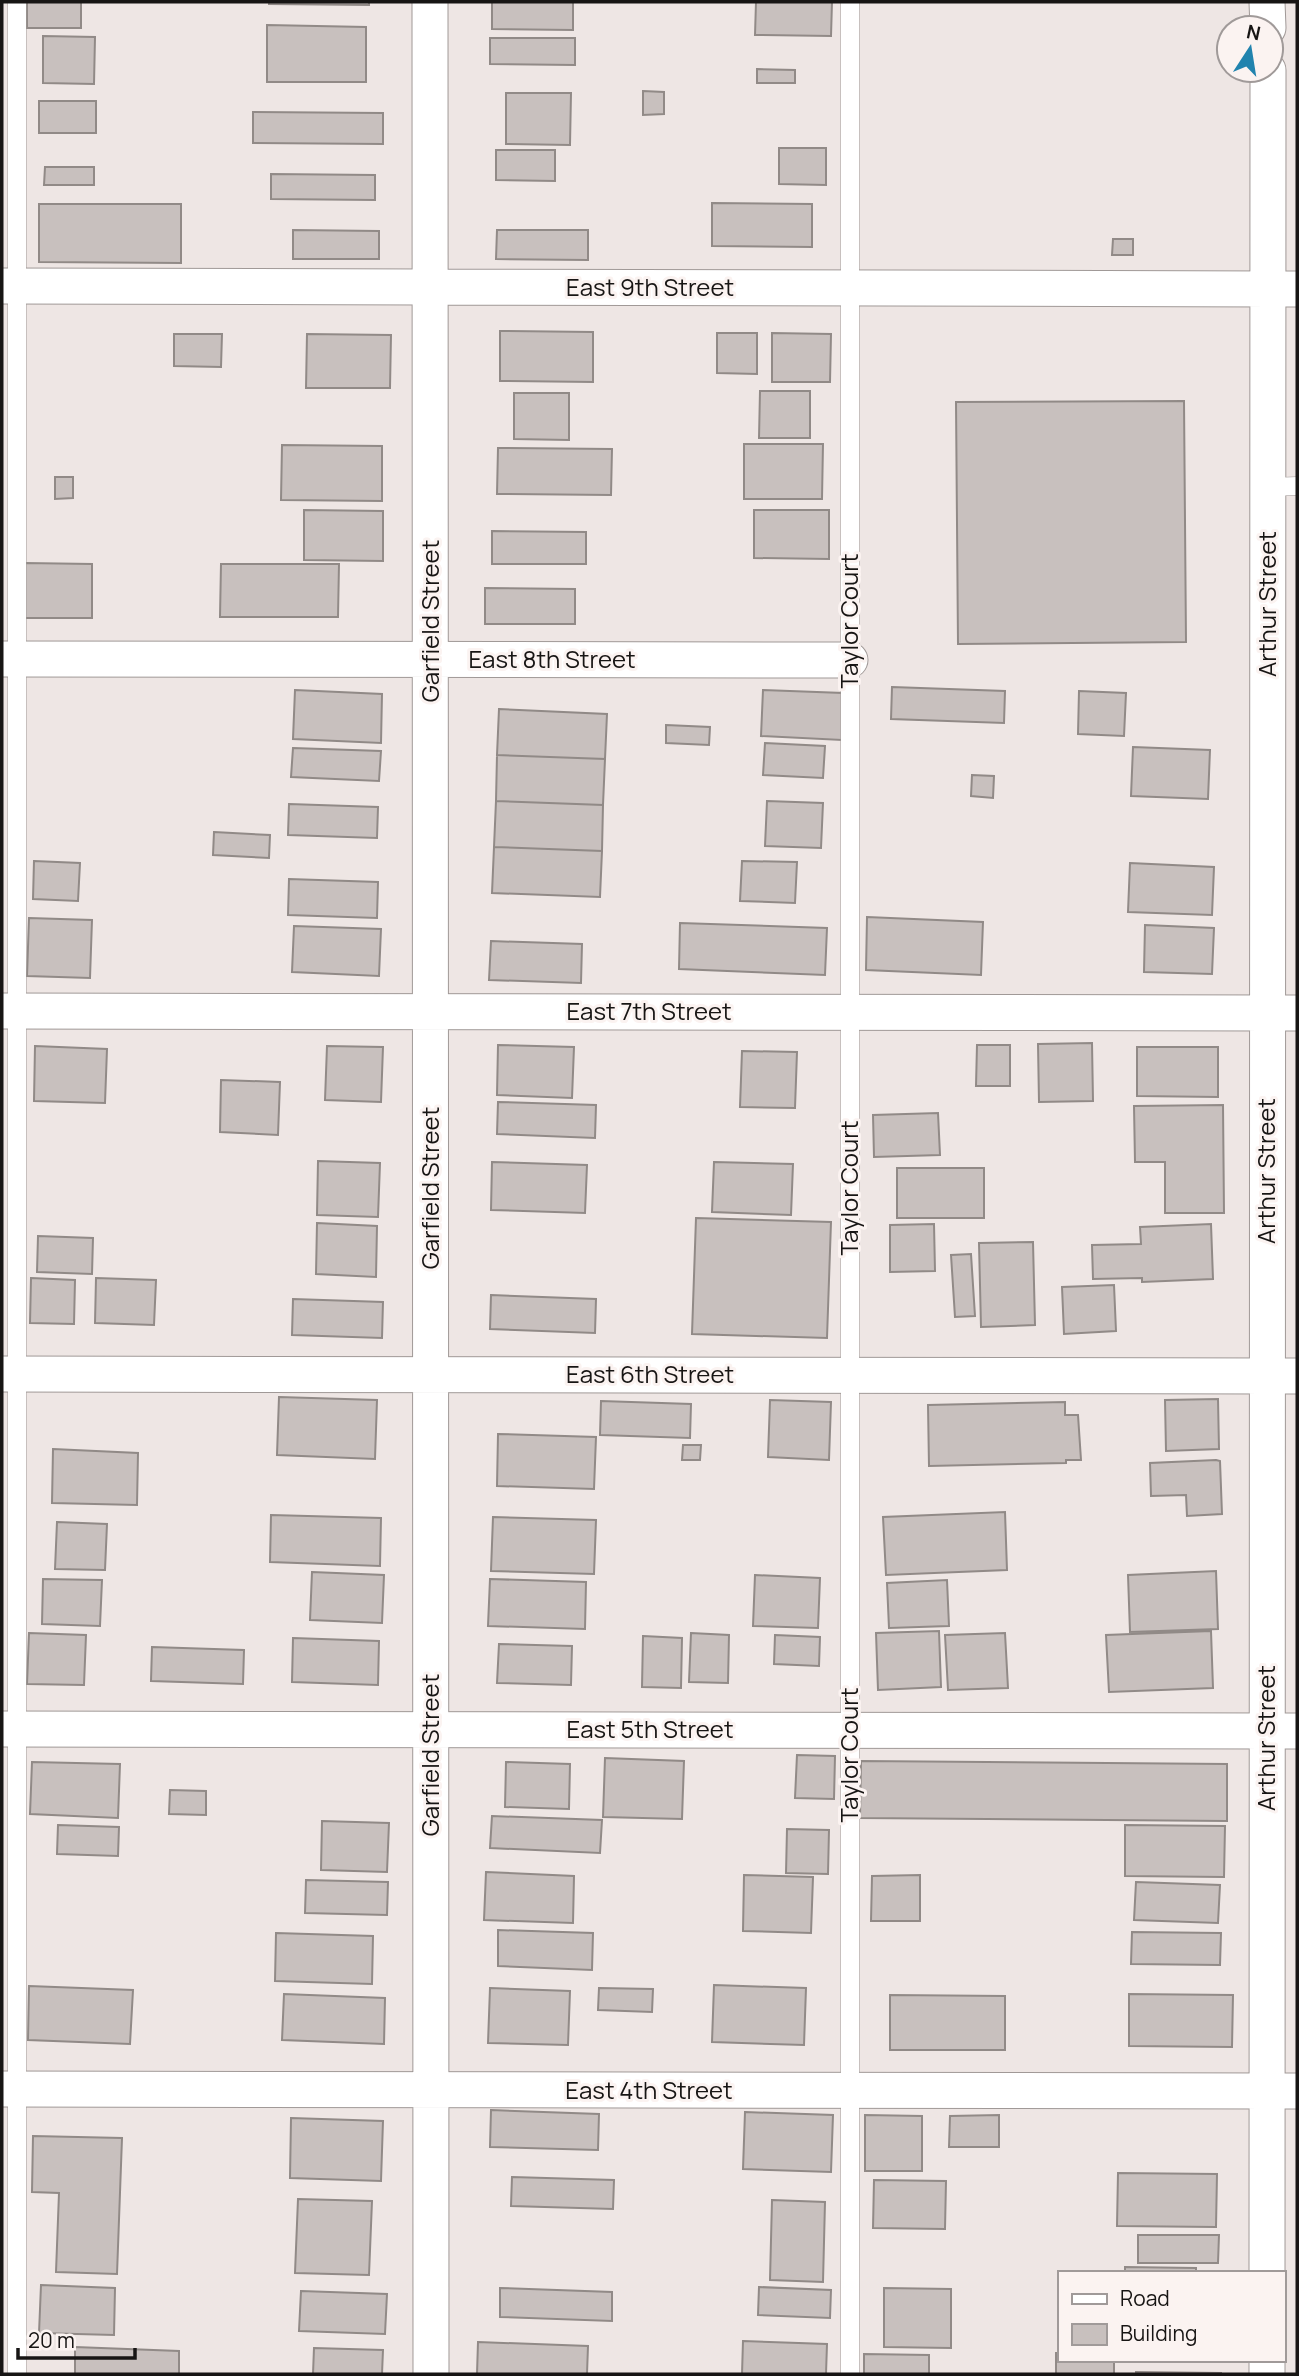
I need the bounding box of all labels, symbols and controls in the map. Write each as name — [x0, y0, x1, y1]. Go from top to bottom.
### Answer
north arrow — [1215, 14, 1285, 84]
text: N — [1244, 18, 1263, 47]
street label: East 9th Street — [566, 270, 734, 303]
street label: Arthur Street — [1250, 531, 1283, 677]
street label: Garfield Street — [413, 540, 446, 702]
street label: Taylor Court — [832, 553, 865, 689]
street label: East 8th Street — [468, 642, 636, 675]
street label: East 7th Street — [566, 994, 732, 1027]
street label: Arthur Street — [1249, 1098, 1282, 1244]
street label: Garfield Street — [413, 1107, 446, 1269]
street label: Taylor Court — [832, 1120, 865, 1256]
street label: East 6th Street — [566, 1357, 734, 1390]
street label: Arthur Street — [1249, 1665, 1282, 1811]
street label: Garfield Street — [413, 1674, 446, 1836]
street label: Taylor Court — [832, 1687, 865, 1823]
street label: East 5th Street — [566, 1712, 734, 1745]
street label: East 4th Street — [565, 2073, 733, 2106]
legend — [1058, 2271, 1285, 2362]
text: Road — [1120, 2284, 1170, 2312]
scale bar — [18, 2316, 135, 2360]
text: Building — [1120, 2319, 1197, 2347]
text: 20 m — [28, 2326, 75, 2354]

